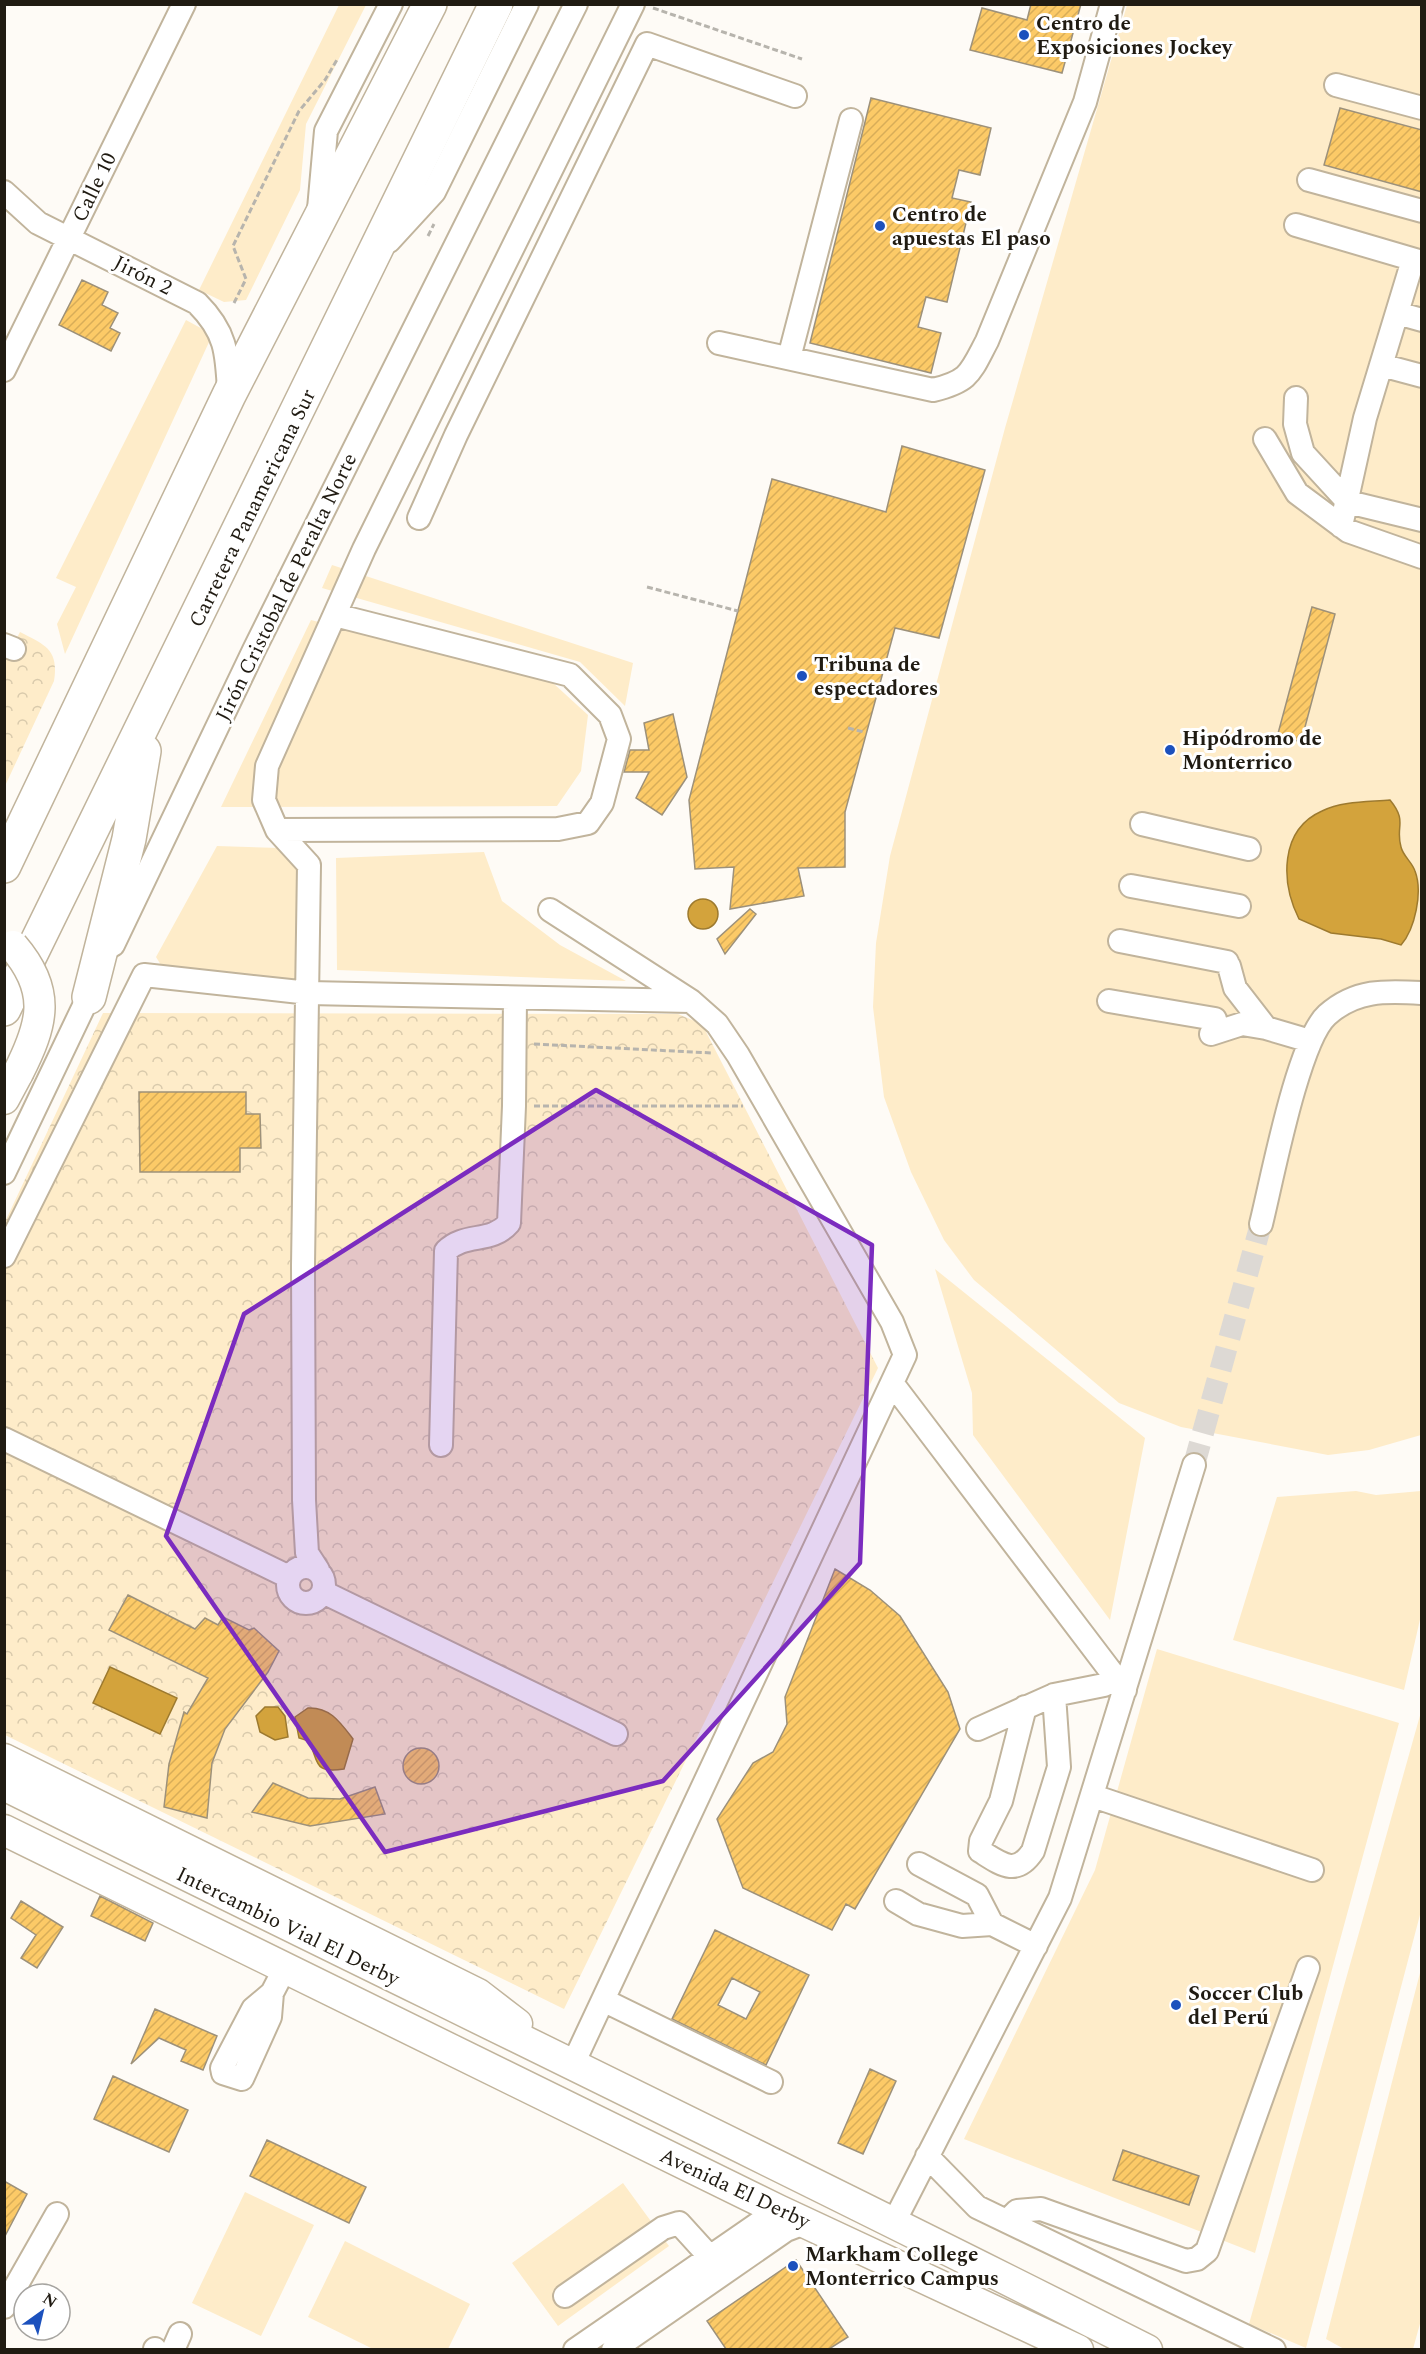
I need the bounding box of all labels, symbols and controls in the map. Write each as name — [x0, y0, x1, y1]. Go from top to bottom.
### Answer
place label: Centro de Exposiciones Jockey — [1036, 8, 1233, 64]
marker: Centro de Exposiciones Jockey — [1017, 28, 1031, 42]
street label: Calle 10 — [64, 147, 126, 228]
place label: Centro de apuestas El paso — [892, 199, 1051, 255]
marker: Centro de apuestas El paso — [873, 219, 887, 233]
street label: Jirón 2 — [108, 248, 178, 304]
street label: Carretera Panamericana Sur — [181, 384, 325, 633]
street label: Jirón Cristobal de Peralta Norte — [208, 448, 366, 727]
place label: Tribuna de espectadores — [814, 649, 938, 705]
marker: Tribuna de espectadores — [795, 669, 809, 683]
place label: Hipódromo de Monterrico — [1182, 723, 1322, 779]
marker: Hipódromo de Monterrico — [1163, 743, 1177, 757]
street label: Intercambio Vial El Derby — [170, 1859, 405, 1995]
place label: Soccer Club del Perú — [1188, 1978, 1303, 2034]
marker: Soccer Club del Perú — [1169, 1998, 1183, 2012]
street label: Avenida El Derby — [654, 2140, 816, 2238]
place label: Markham College Monterrico Campus — [805, 2239, 999, 2295]
marker: Markham College Monterrico Campus — [786, 2259, 800, 2273]
north arrow — [12, 2282, 72, 2342]
text: N — [38, 2287, 62, 2314]

